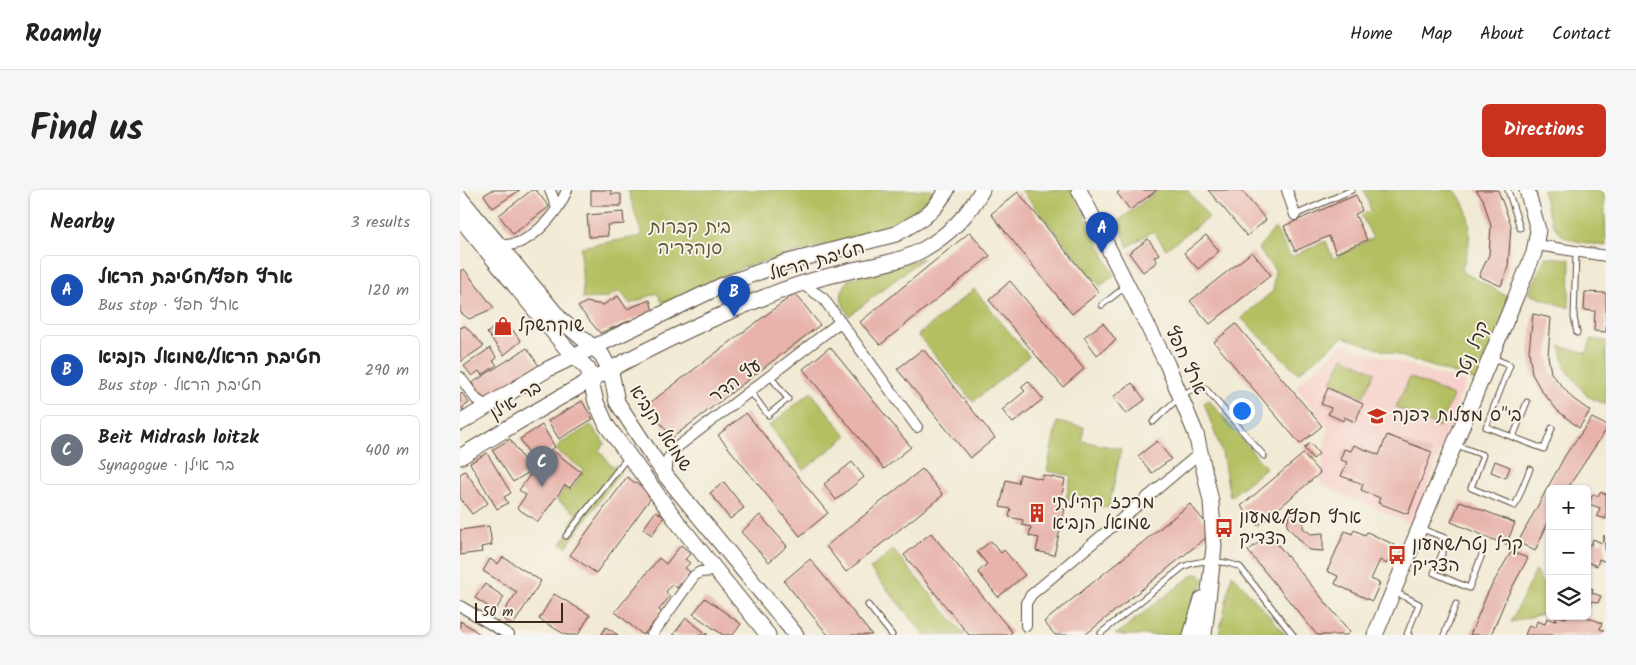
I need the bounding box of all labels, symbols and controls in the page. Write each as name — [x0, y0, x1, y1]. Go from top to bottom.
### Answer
text: Roamly — [25, 15, 101, 54]
text: Home — [1350, 20, 1393, 49]
text: Map — [1421, 20, 1452, 49]
text: About — [1480, 20, 1524, 49]
text: Contact — [1552, 20, 1611, 49]
text: Find us — [30, 102, 143, 158]
button: Directions — [1482, 104, 1606, 157]
text: Nearby — [50, 206, 115, 239]
text: 3 results — [351, 210, 410, 235]
pin: A — [1086, 212, 1118, 253]
park label: בית קברות סנהדריה — [648, 214, 731, 264]
street label: חטיבת הראל — [765, 234, 869, 290]
text: ארץ חפץ/חטיבת הראל — [98, 263, 293, 293]
pin: B — [718, 276, 750, 317]
text: A — [62, 278, 72, 303]
text: 120 m — [368, 278, 409, 303]
text: Bus stop · ארץ חפץ — [98, 293, 239, 318]
place label: שוקהשקל — [518, 312, 585, 341]
shop icon: שוקהשקל — [492, 315, 514, 337]
street label: קרל נטר — [1448, 317, 1498, 385]
street label: ארץ חפץ — [1156, 322, 1214, 400]
text: חטיבת הראל/שמואל הנביא — [98, 343, 321, 373]
street label: עץ הדר — [703, 353, 769, 411]
text: B — [62, 358, 72, 383]
text: 290 m — [365, 358, 409, 383]
text: Bus stop · חטיבת הראל — [98, 373, 262, 398]
street label: בר אילן — [484, 374, 548, 428]
street label: שמואל הנביא — [621, 380, 699, 478]
your location — [1229, 398, 1255, 424]
place label: בי"ס מעלות דפנה — [1392, 402, 1522, 431]
school or university icon: בי"ס מעלות דפנה — [1366, 405, 1388, 427]
text: Beit Midrash loitzk — [98, 423, 259, 453]
text: C — [62, 438, 72, 463]
text: 400 m — [365, 438, 409, 463]
pin: C — [526, 446, 558, 487]
text: Synagogue · בר אילן — [98, 453, 234, 478]
map controls — [1546, 485, 1591, 620]
button: + — [1546, 485, 1591, 530]
place label: מרכז קהילתי שמואל הנביא — [1052, 489, 1155, 539]
building icon: מרכז קהילתי שמואל הנביא — [1026, 502, 1048, 524]
place label: ארץ חפץ/שמעון הצדיק — [1239, 504, 1361, 554]
bus stop icon: ארץ חפץ/שמעון הצדיק — [1213, 517, 1235, 539]
button: − — [1546, 530, 1591, 575]
place label: קרל נטר/שמעון הצדיק — [1412, 531, 1523, 581]
bus stop icon: קרל נטר/שמעון הצדיק — [1386, 544, 1408, 566]
button: layers — [1546, 575, 1591, 620]
scale bar — [475, 600, 562, 623]
text: 50 m — [482, 601, 513, 623]

